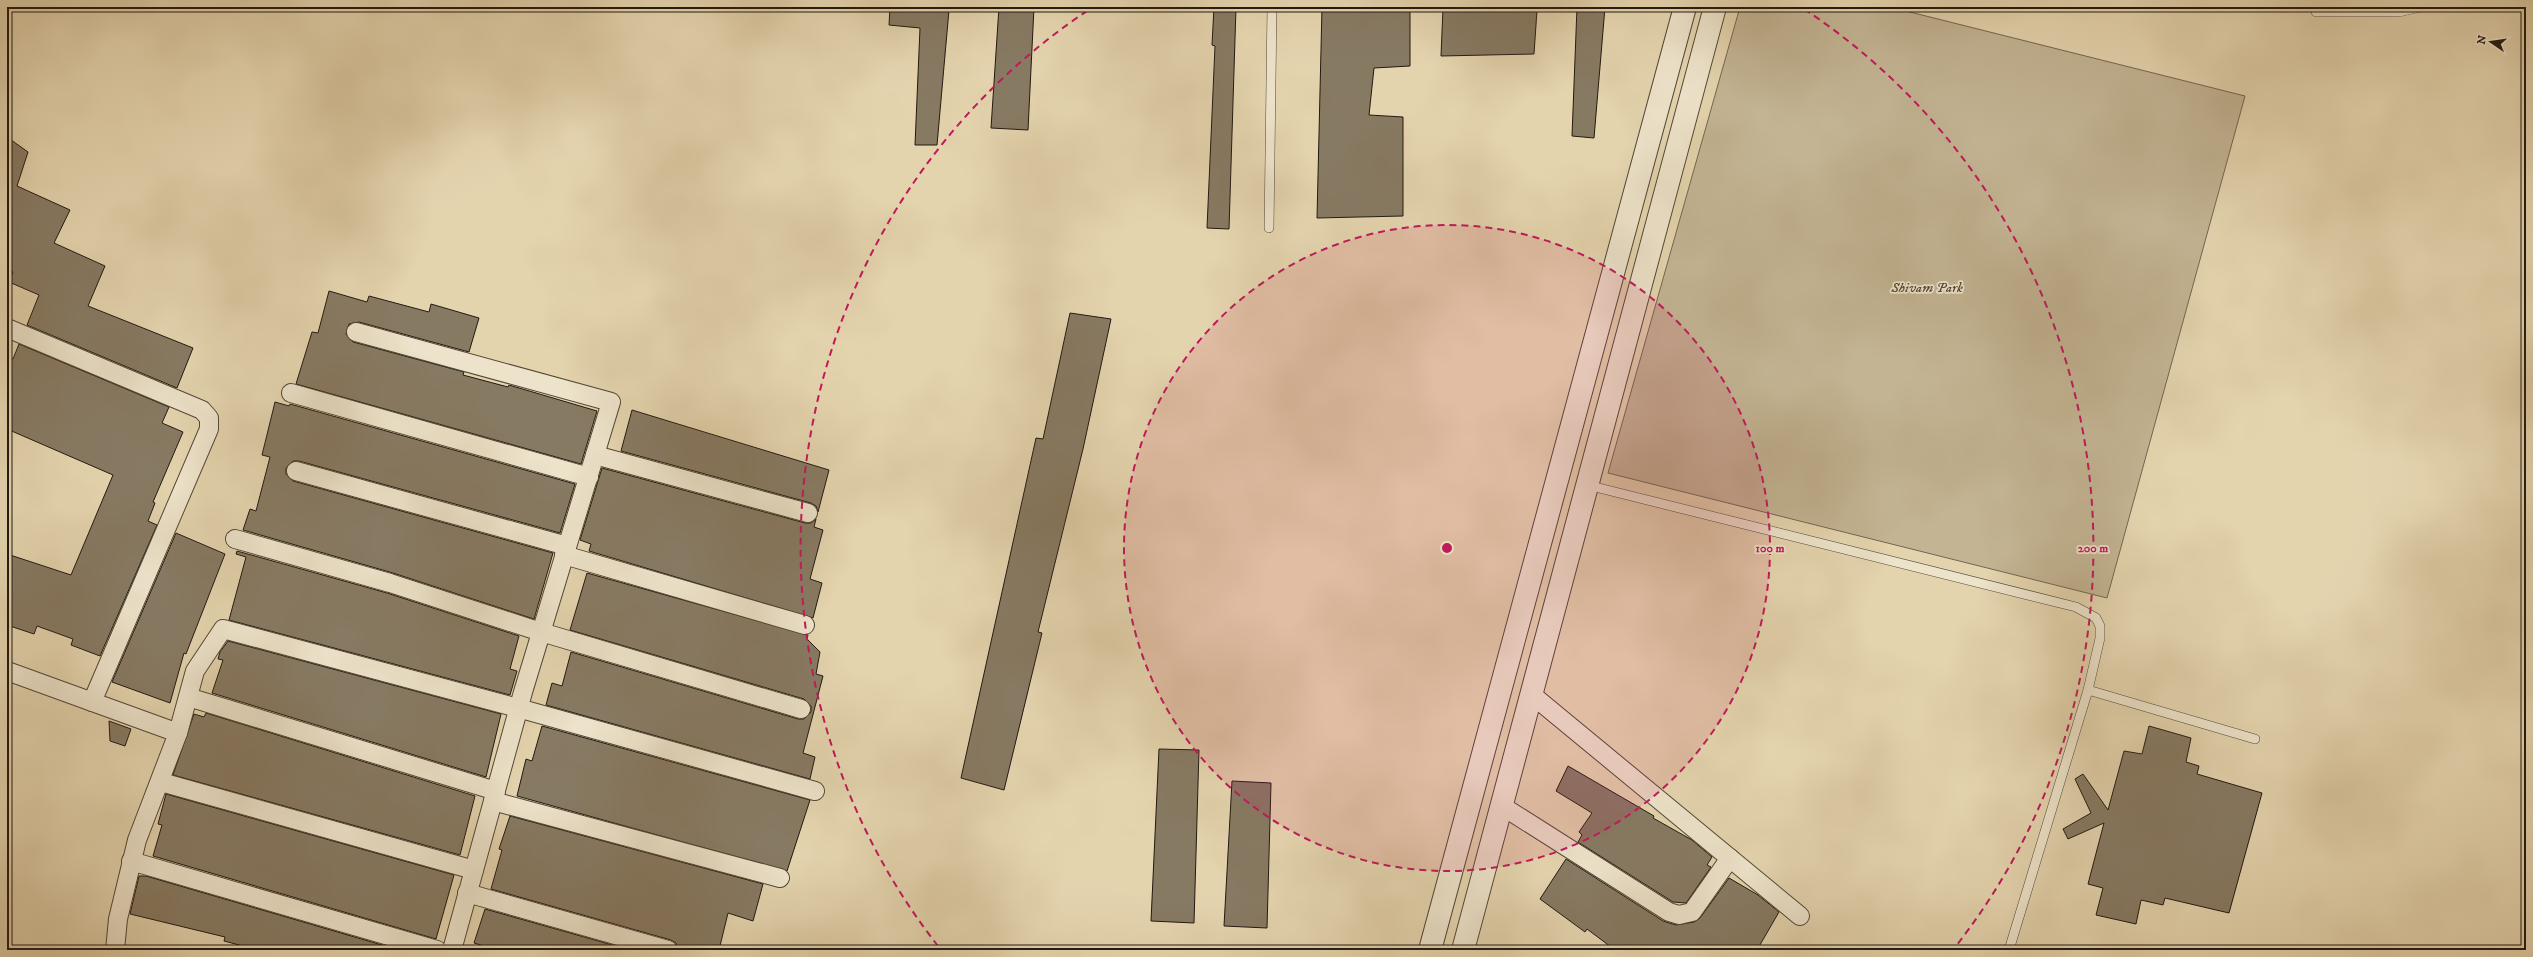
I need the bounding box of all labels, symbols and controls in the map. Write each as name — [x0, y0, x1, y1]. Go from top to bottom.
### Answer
north arrow — [2471, 22, 2511, 62]
text: N — [2474, 34, 2490, 46]
park label: Shivam Park — [1890, 279, 1963, 297]
centre of rings — [1440, 541, 1454, 555]
text: 100 m — [1756, 541, 1784, 556]
text: 200 m — [2078, 541, 2108, 556]

